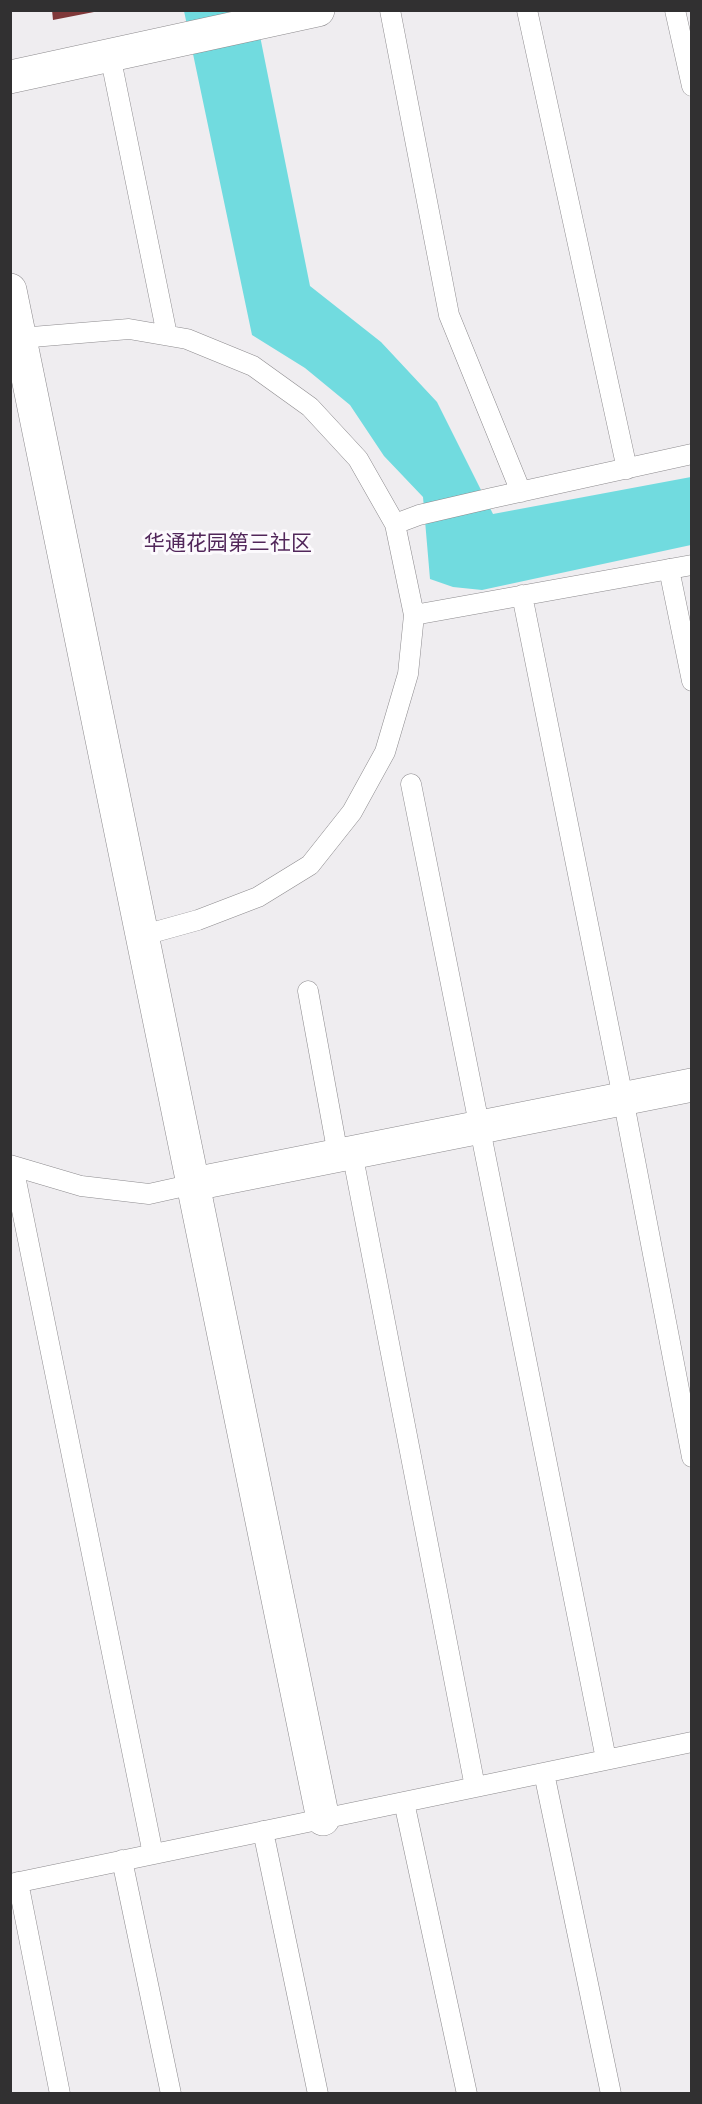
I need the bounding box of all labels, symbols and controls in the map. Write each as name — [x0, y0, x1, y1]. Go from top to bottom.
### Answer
district label: 华通花园第三社区 — [144, 531, 312, 557]

